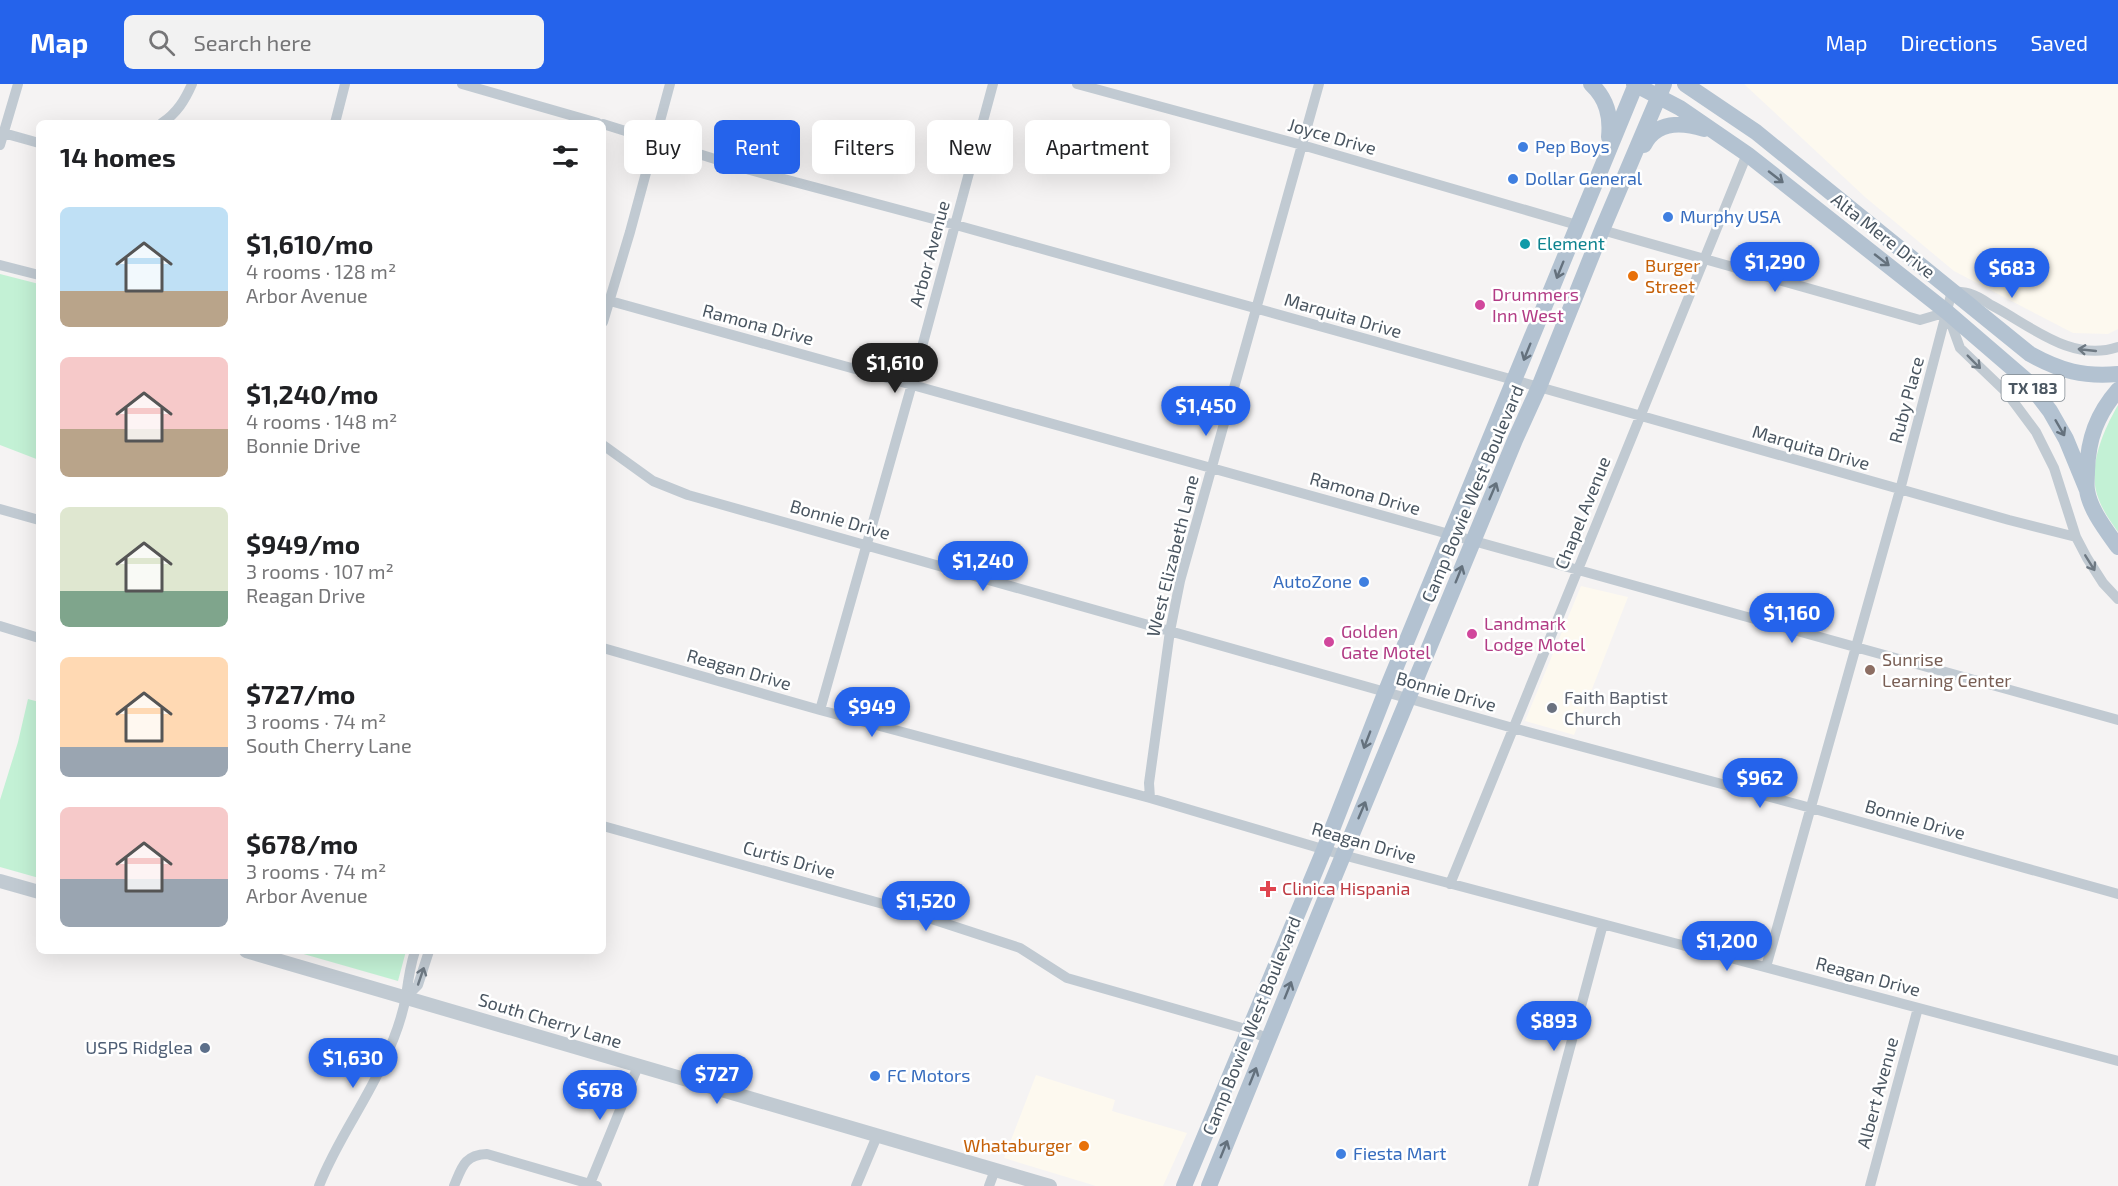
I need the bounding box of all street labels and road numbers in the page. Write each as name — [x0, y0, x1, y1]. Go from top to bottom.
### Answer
street label: Joyce Drive — [1286, 113, 1379, 159]
street label: Alta Mere Drive — [1827, 188, 1940, 283]
street label: Arbor Avenue — [904, 198, 954, 310]
street label: Marquita Drive — [1282, 288, 1405, 342]
street label: Ramona Drive — [700, 299, 816, 349]
street label: Ruby Place — [1884, 354, 1928, 446]
road number: TX 183 — [2002, 375, 2064, 401]
street label: Camp Bowie West Boulevard — [1416, 382, 1528, 606]
street label: Marquita Drive — [1750, 420, 1873, 474]
street label: Chapel Avenue — [1549, 453, 1615, 572]
street label: Ramona Drive — [1307, 467, 1423, 519]
street label: West Elizabeth Lane — [1141, 473, 1203, 639]
street label: Bonnie Drive — [788, 494, 893, 544]
street label: Reagan Drive — [685, 644, 794, 694]
street label: Bonnie Drive — [1394, 666, 1499, 716]
street label: Bonnie Drive — [1863, 794, 1968, 844]
street label: Reagan Drive — [1310, 817, 1419, 867]
street label: Curtis Drive — [741, 835, 838, 883]
street label: Camp Bowie West Boulevard — [1197, 913, 1305, 1138]
street label: Reagan Drive — [1813, 951, 1923, 1001]
street label: South Cherry Lane — [476, 988, 625, 1052]
street label: Albert Avenue — [1852, 1035, 1902, 1151]

